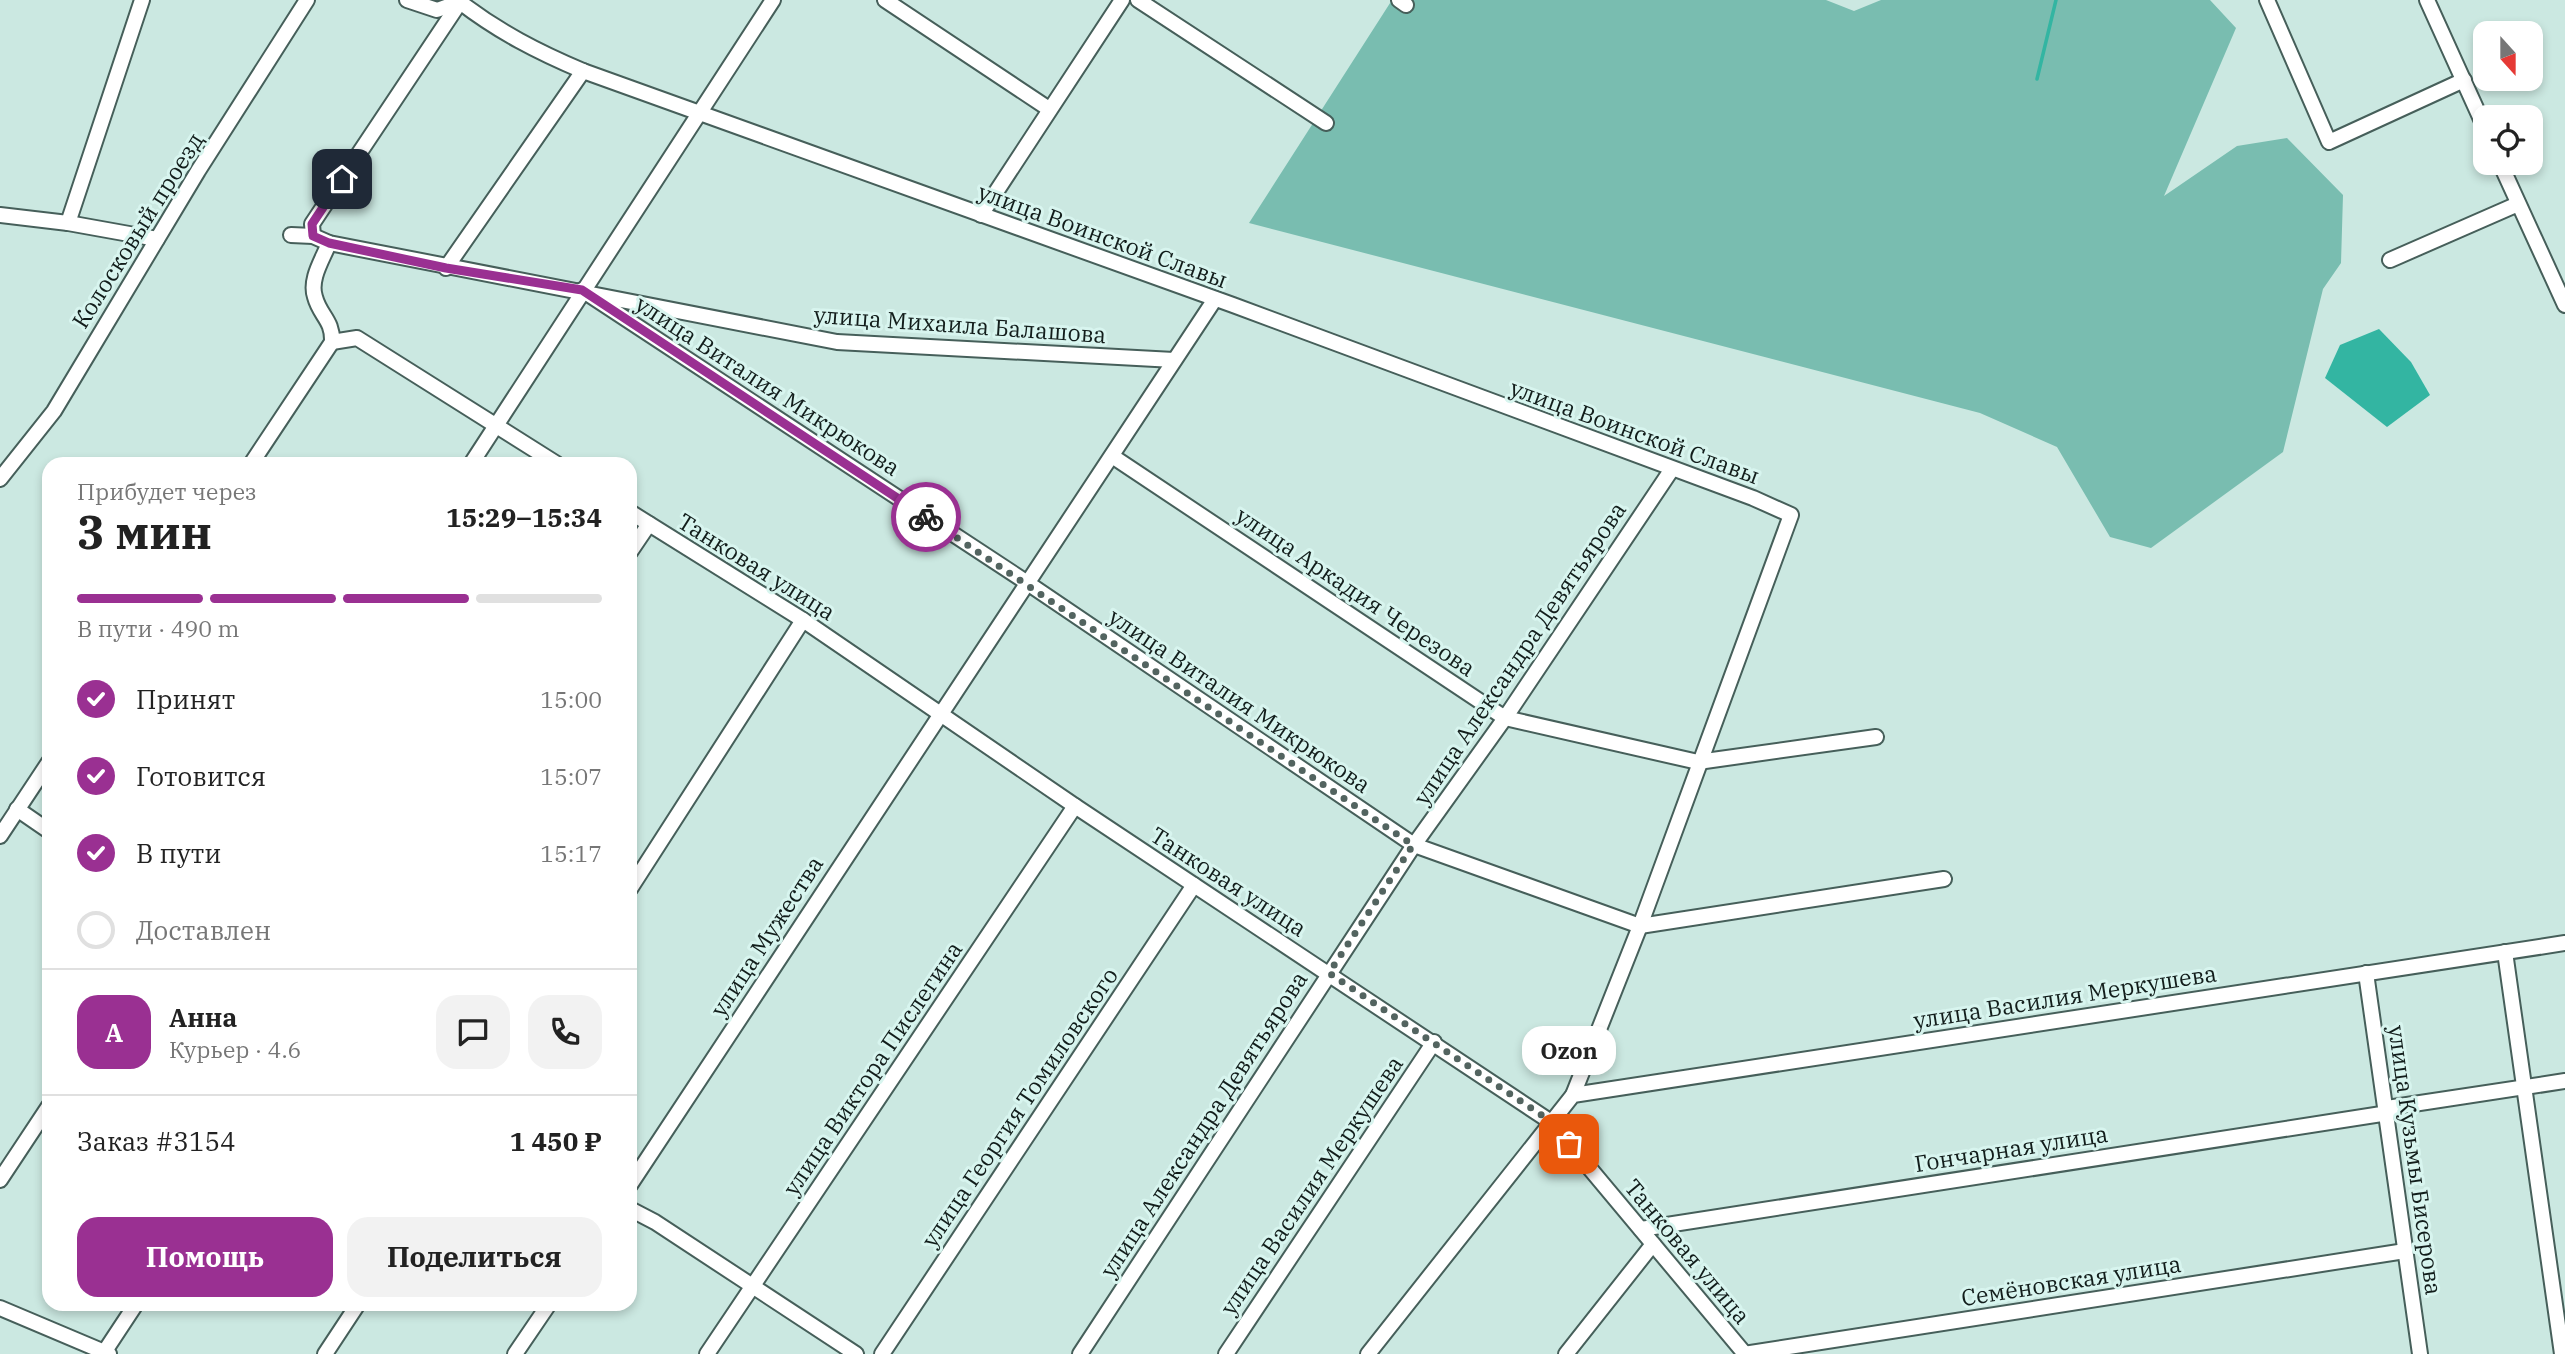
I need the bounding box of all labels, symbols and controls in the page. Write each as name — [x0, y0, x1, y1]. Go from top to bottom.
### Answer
north arrow — [2473, 21, 2543, 91]
map controls — [2473, 21, 2543, 175]
button: locate — [2473, 105, 2543, 175]
street label: Колосковый проезд — [65, 126, 209, 334]
pin — [312, 149, 372, 209]
icon: home — [323, 160, 361, 198]
street label: улица Воинской Славы — [974, 176, 1232, 294]
street label: улица Виталия Микрюкова — [630, 288, 906, 482]
street label: улица Михаила Балашова — [813, 299, 1107, 349]
street label: улица Воинской Славы — [1506, 372, 1764, 490]
text: Прибудет через — [77, 476, 257, 506]
courier — [891, 482, 961, 552]
street label: улица Александра Девятьярова — [1406, 496, 1632, 810]
icon: bike — [907, 498, 945, 536]
text: 15:29–15:34 — [446, 500, 602, 534]
street label: улица Аркадия Черезова — [1230, 500, 1482, 682]
text: 3 мин — [77, 502, 212, 562]
street label: Танковая улица — [673, 506, 841, 626]
street label: улица Виталия Микрюкова — [1103, 601, 1377, 799]
text: В пути · 490 m — [77, 613, 239, 643]
icon: check — [77, 680, 115, 718]
text: Принят — [136, 682, 235, 716]
text: 15:00 — [540, 684, 602, 714]
icon: check — [77, 757, 115, 795]
text: Готовится — [136, 759, 266, 793]
text: 15:07 — [540, 761, 602, 791]
street label: Танковая улица — [1145, 819, 1313, 943]
icon: check — [77, 834, 115, 872]
text: В пути — [136, 836, 221, 870]
text: 15:17 — [540, 838, 602, 868]
street label: улица Мужества — [703, 850, 829, 1022]
text: Доставлен — [136, 913, 271, 947]
street label: улица Виктора Пислегина — [776, 935, 968, 1201]
street label: улица Василия Меркушева — [1911, 957, 2219, 1035]
street label: улица Георгия Томиловского — [914, 961, 1124, 1253]
street label: улица Александра Девятьярова — [1093, 965, 1313, 1283]
button: chat — [436, 995, 510, 1069]
button: phone — [528, 995, 602, 1069]
text: Анна — [169, 1000, 237, 1034]
text: А — [105, 1015, 123, 1049]
street label: улица Кузьмы Бисерова — [2382, 1023, 2450, 1297]
callout: Ozon — [1522, 1025, 1616, 1074]
text: Курьер · 4.6 — [169, 1034, 301, 1064]
text: Ozon — [1540, 1035, 1598, 1065]
street label: улица Василия Меркушева — [1213, 1050, 1409, 1320]
pin — [1539, 1114, 1599, 1174]
street label: Гончарная улица — [1912, 1118, 2110, 1178]
text: Заказ #3154 — [77, 1124, 236, 1158]
text: 1 450 ₽ — [510, 1124, 602, 1158]
icon: bag — [1550, 1125, 1588, 1163]
street label: Танковая улица — [1619, 1172, 1757, 1330]
button: Помощь — [77, 1217, 333, 1297]
button: Поделиться — [347, 1217, 602, 1297]
street label: Семёновская улица — [1959, 1248, 2183, 1312]

